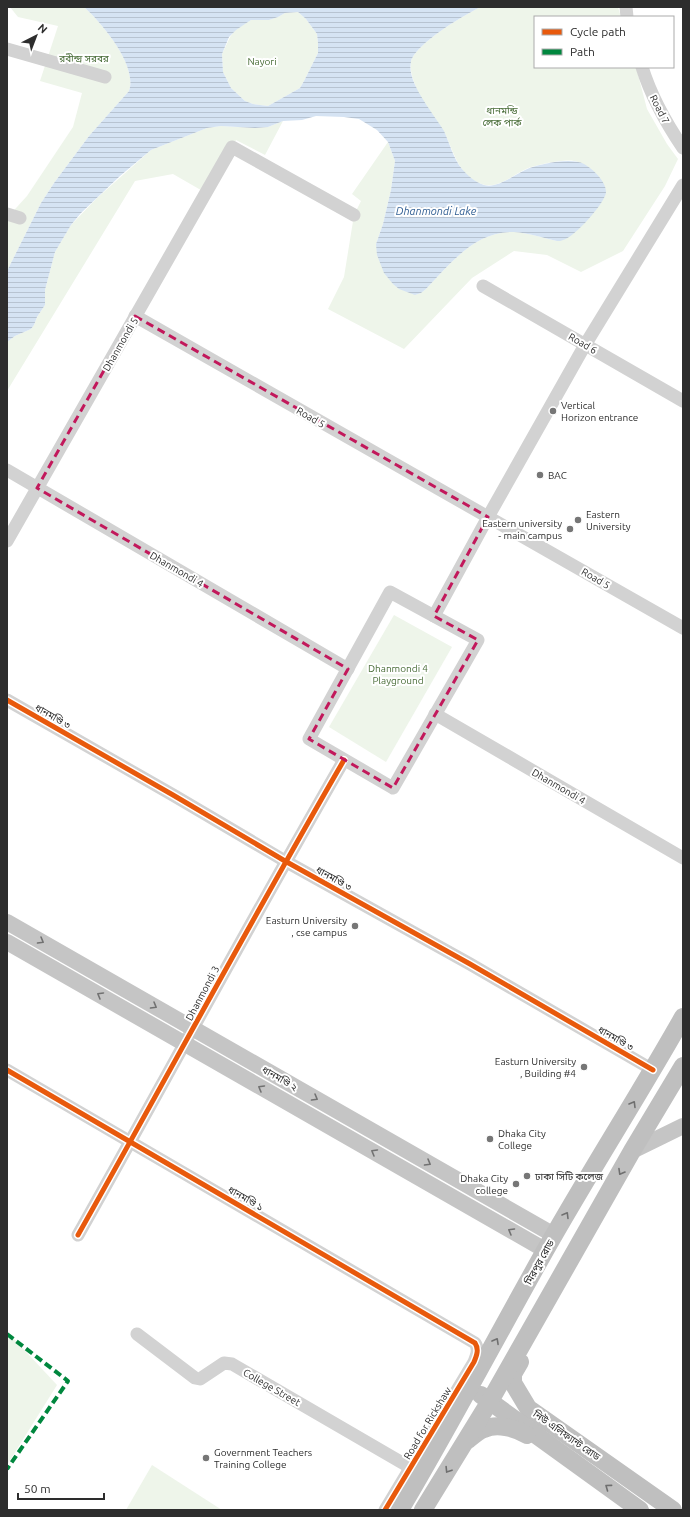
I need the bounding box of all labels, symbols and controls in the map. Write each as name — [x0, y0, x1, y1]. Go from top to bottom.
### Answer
north arrow — [16, 16, 56, 56]
legend — [534, 16, 674, 68]
text: N — [36, 21, 50, 36]
text: Cycle path — [570, 25, 626, 38]
text: Path — [570, 45, 595, 58]
park label: রবীন্দ্র সরবর — [58, 53, 110, 64]
park label: Nayori — [247, 56, 277, 67]
street label: Road 7 — [648, 93, 671, 126]
park label: ধানমন্ডি লেক পার্ক — [482, 105, 523, 128]
water label: Dhanmondi Lake — [396, 205, 477, 217]
street label: Dhanmondi 5 — [101, 316, 140, 373]
street label: Road 6 — [567, 331, 599, 356]
place label: Vertical Horizon entrance — [561, 400, 638, 423]
street label: Road 5 — [295, 405, 327, 430]
marker: Vertical Horizon entrance — [548, 406, 558, 416]
marker: BAC — [535, 470, 545, 480]
place label: BAC — [548, 470, 567, 481]
place label: Eastern University — [586, 509, 631, 532]
marker: Eastern University — [573, 515, 583, 525]
place label: Eastern university - main campus — [482, 518, 562, 541]
marker: Eastern university - main campus — [565, 524, 575, 534]
street label: Dhanmondi 4 — [148, 550, 206, 589]
street label: Road 5 — [580, 566, 612, 591]
park label: Dhanmondi 4 Playground — [368, 663, 428, 686]
street label: ধানমণ্ডি ৩ — [33, 702, 73, 731]
street label: Dhanmondi 4 — [530, 767, 588, 806]
street label: ধানমণ্ডি ৩ — [314, 864, 354, 893]
place label: Easturn University , cse campus — [266, 915, 347, 938]
marker: Easturn University , cse campus — [350, 921, 360, 931]
one-way arrow — [37, 936, 44, 943]
street label: Dhanmondi 3 — [183, 964, 221, 1022]
one-way arrow — [97, 993, 104, 1000]
one-way arrow — [149, 1001, 157, 1008]
street label: ধানমণ্ডি ৩ — [596, 1024, 636, 1053]
place label: Easturn University , Building #4 — [495, 1056, 576, 1079]
marker: Easturn University , Building #4 — [579, 1062, 589, 1072]
street label: ধানমণ্ডি ২ — [260, 1064, 300, 1093]
one-way arrow — [258, 1085, 265, 1092]
one-way arrow — [311, 1094, 318, 1101]
one-way arrow — [628, 1101, 635, 1108]
place label: Dhaka City College — [498, 1128, 546, 1151]
marker: Dhaka City College — [485, 1134, 495, 1144]
one-way arrow — [371, 1150, 378, 1157]
one-way arrow — [423, 1159, 431, 1166]
one-way arrow — [618, 1168, 625, 1175]
marker: ঢাকা সিটি কলেজ — [522, 1171, 532, 1181]
place label: ঢাকা সিটি কলেজ — [534, 1171, 603, 1182]
place label: Dhaka City college — [460, 1173, 508, 1196]
marker: Dhaka City college — [511, 1179, 521, 1189]
street label: ধানমণ্ডি ১ — [226, 1184, 266, 1213]
one-way arrow — [561, 1212, 568, 1219]
one-way arrow — [508, 1228, 516, 1235]
street label: মিরপুর রোড — [522, 1237, 558, 1288]
one-way arrow — [491, 1338, 498, 1345]
street label: College Street — [241, 1367, 302, 1408]
street label: Road for Rickshaw — [401, 1385, 453, 1461]
street label: নিউ এলিফ্যান্ট রোড — [530, 1408, 603, 1463]
place label: Government Teachers Training College — [214, 1447, 312, 1470]
marker: Government Teachers Training College — [201, 1453, 211, 1463]
one-way arrow — [445, 1466, 452, 1473]
scale bar — [18, 1475, 104, 1501]
text: 50 m — [24, 1482, 51, 1495]
one-way arrow — [606, 1485, 613, 1492]

